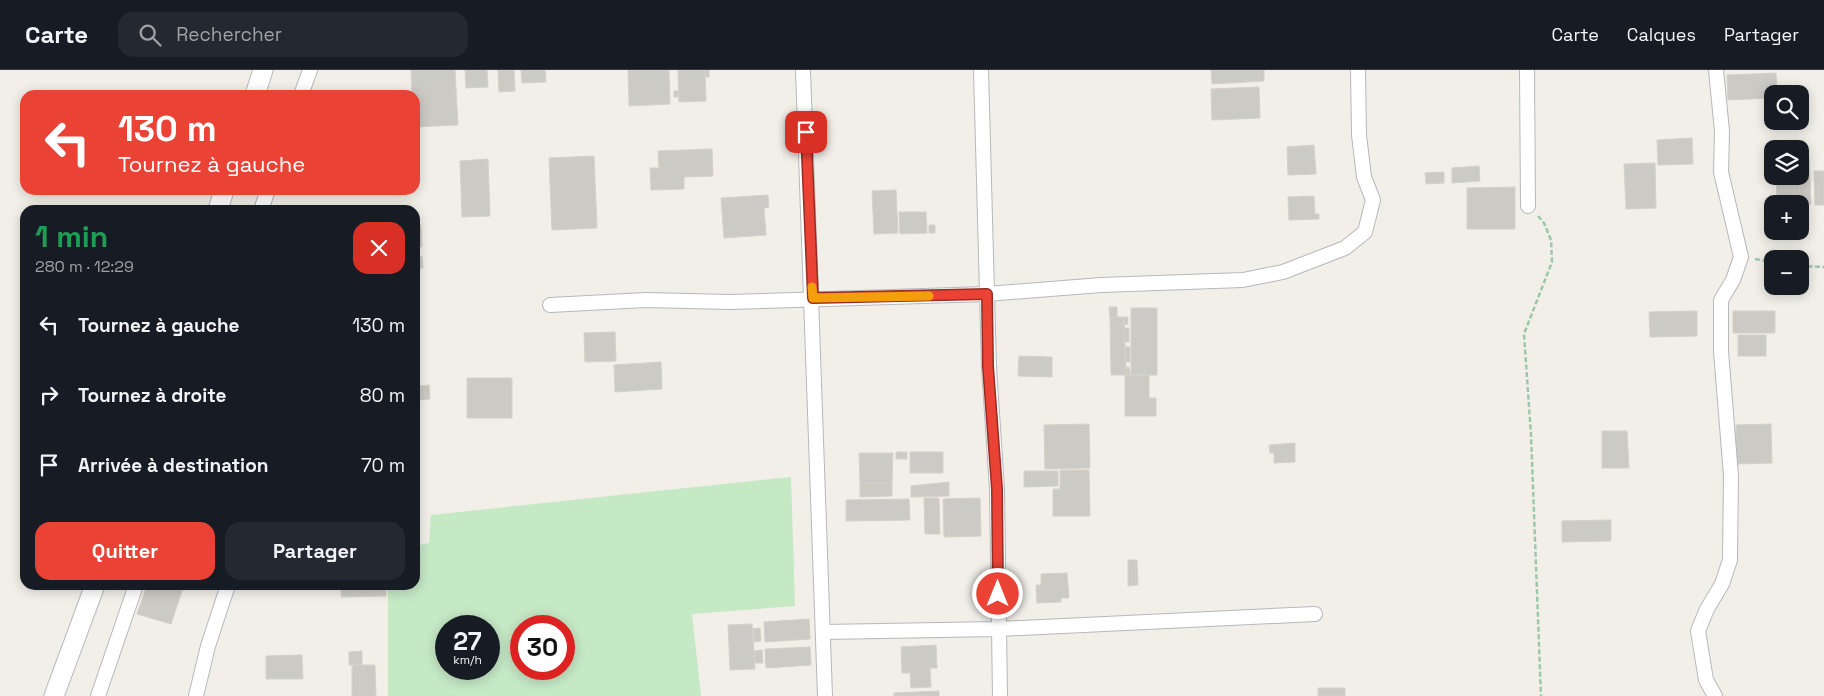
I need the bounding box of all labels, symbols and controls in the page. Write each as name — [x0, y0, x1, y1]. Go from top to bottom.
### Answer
search box — [118, 12, 468, 57]
text: Carte — [25, 19, 88, 50]
icon: search — [136, 21, 164, 49]
text: Rechercher — [176, 22, 282, 47]
text: Carte — [1552, 23, 1599, 46]
text: Calques — [1627, 23, 1696, 46]
text: Partager — [1724, 23, 1799, 46]
map controls — [1764, 85, 1809, 295]
button: search — [1764, 85, 1809, 130]
text: 130 m — [118, 107, 217, 151]
icon: left — [35, 110, 100, 175]
pin — [785, 111, 827, 153]
icon: arrive — [792, 118, 820, 146]
button: layers — [1764, 140, 1809, 185]
text: Tournez à gauche — [118, 150, 305, 178]
button: + — [1764, 195, 1809, 240]
text: 1 min — [35, 217, 108, 256]
button: close — [353, 222, 405, 274]
button: − — [1764, 250, 1809, 295]
text: 280 m · 12:29 — [35, 256, 134, 277]
icon: left — [35, 311, 63, 339]
text: Tournez à gauche — [78, 313, 240, 338]
text: 130 m — [352, 313, 405, 338]
icon: right — [35, 381, 63, 409]
text: Tournez à droite — [78, 383, 227, 408]
text: 80 m — [360, 383, 405, 408]
icon: arrive — [35, 451, 63, 479]
text: Arrivée à destination — [78, 453, 268, 478]
text: 70 m — [361, 453, 405, 478]
button: Quitter — [35, 522, 215, 580]
button: Partager — [225, 522, 405, 580]
position arrow — [971, 567, 1023, 619]
speed limit sign: 30 — [510, 615, 575, 680]
text: 27 — [453, 625, 482, 657]
text: km/h — [453, 652, 482, 668]

